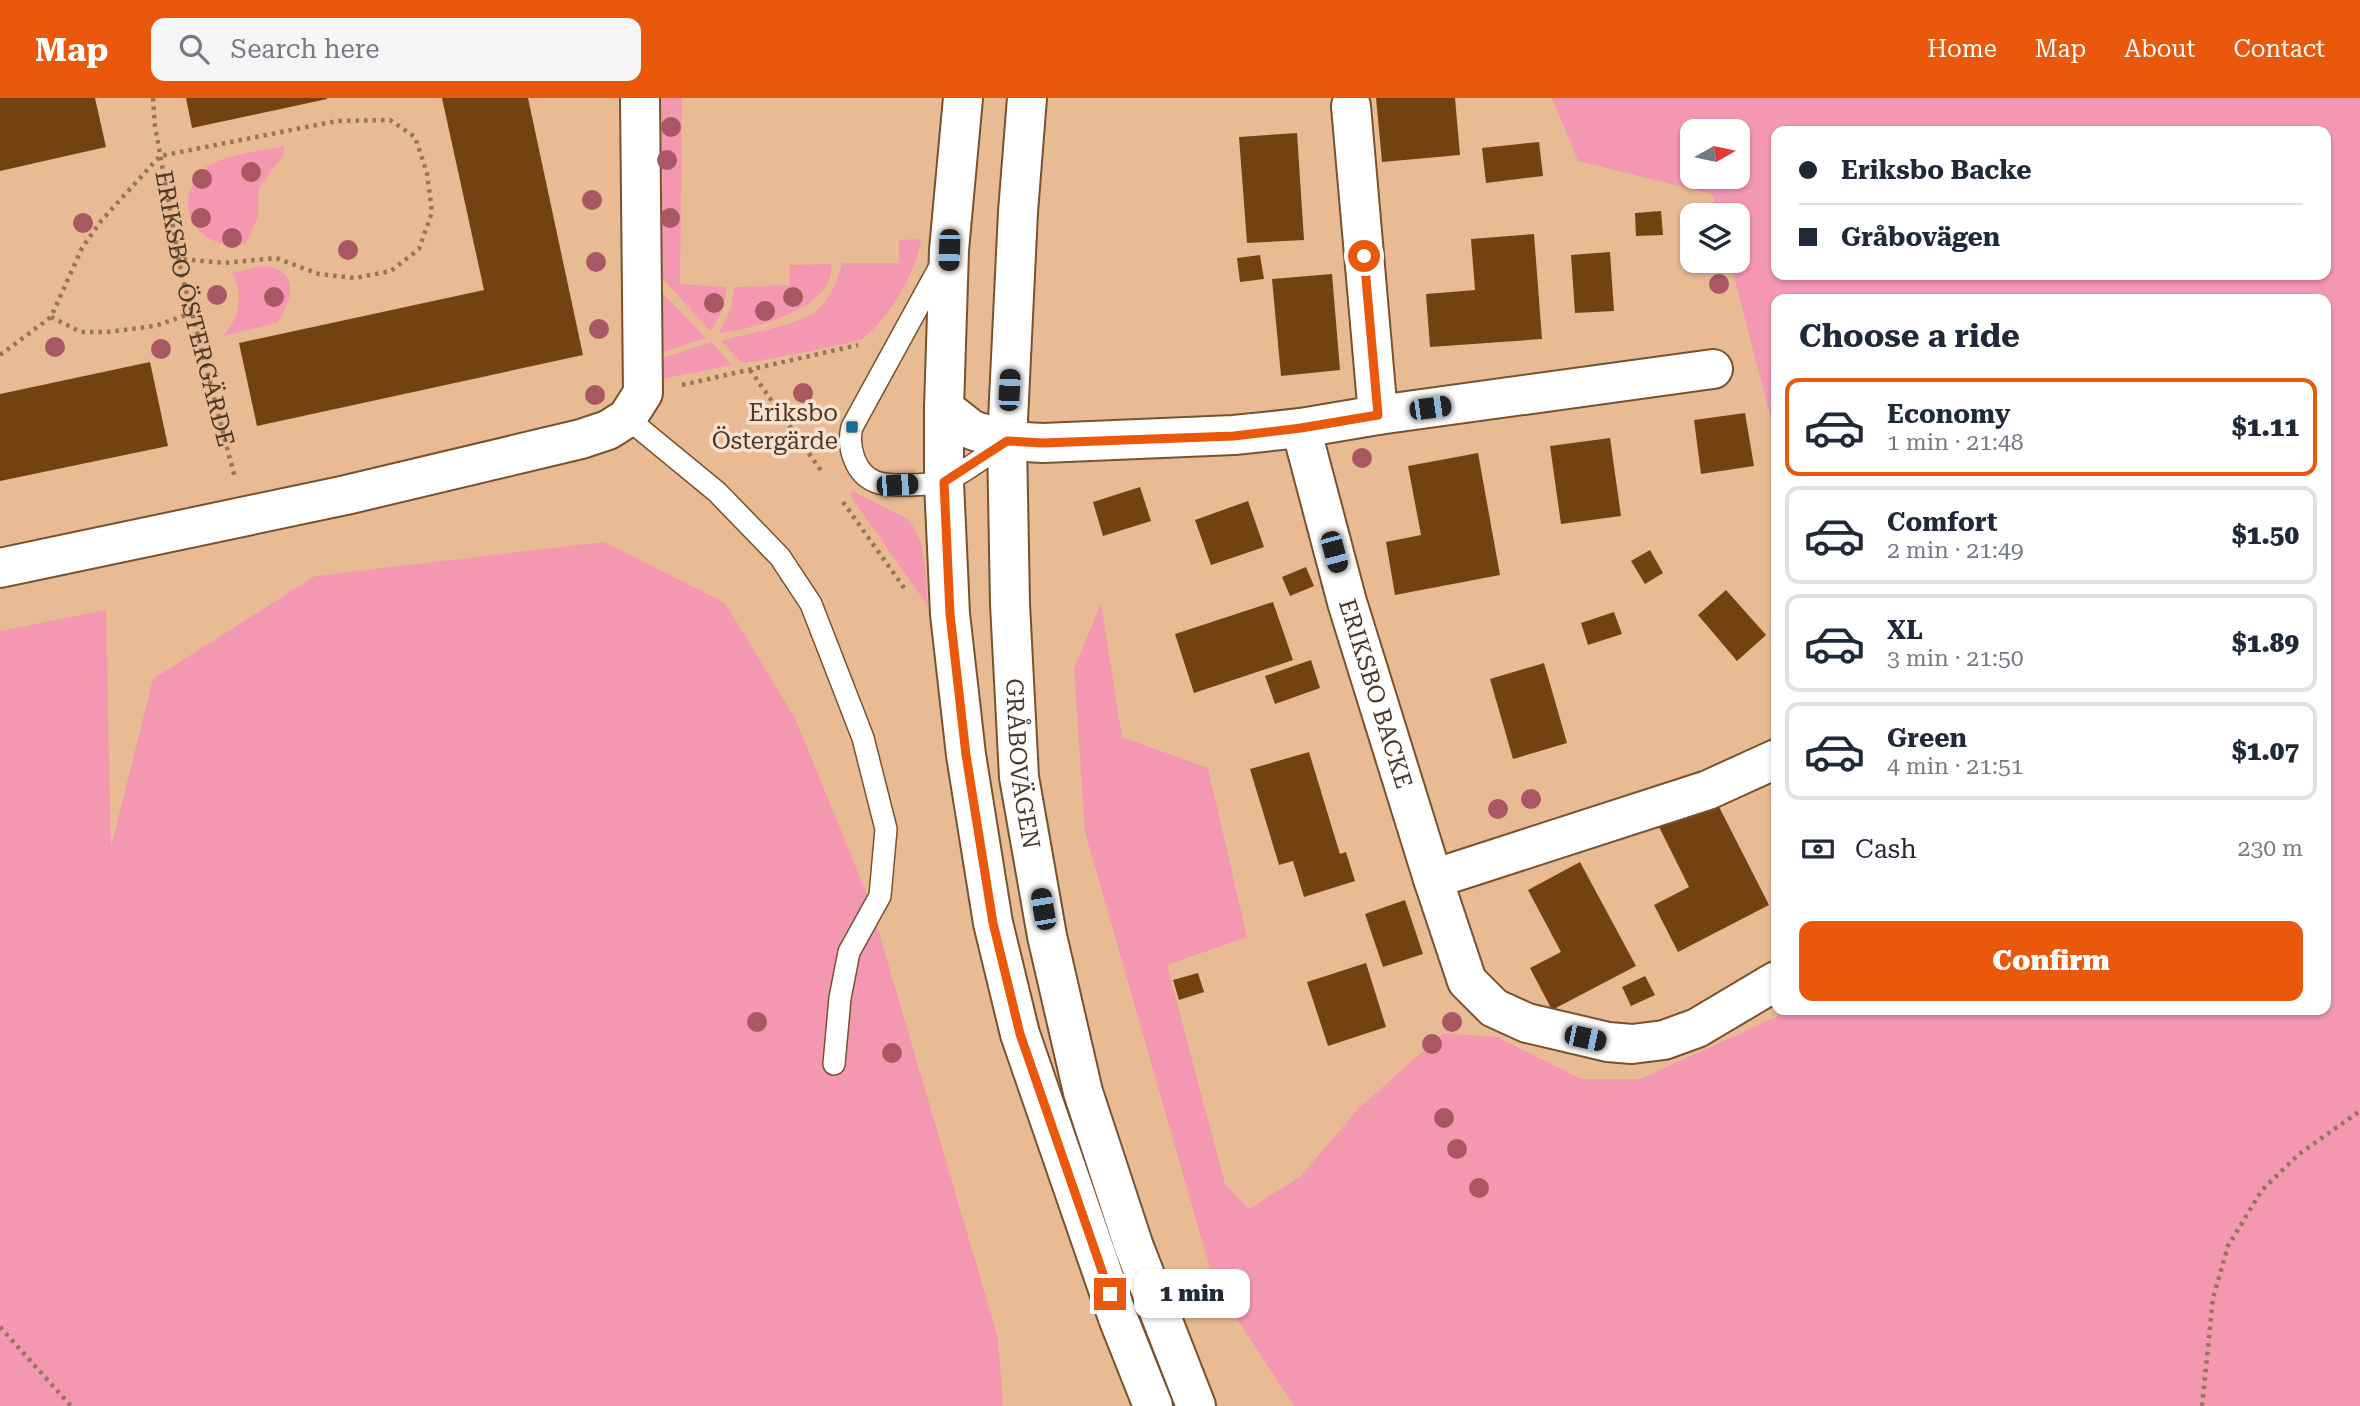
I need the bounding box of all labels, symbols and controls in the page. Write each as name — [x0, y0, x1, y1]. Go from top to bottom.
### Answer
search box — [151, 18, 641, 81]
text: Map — [35, 30, 109, 69]
icon: search — [175, 30, 213, 68]
text: Search here — [231, 34, 380, 64]
text: Home — [1927, 35, 1997, 63]
text: Map — [2035, 35, 2086, 63]
text: About — [2124, 35, 2195, 63]
text: Contact — [2233, 35, 2325, 63]
north arrow — [1680, 119, 1750, 189]
map controls — [1680, 119, 1750, 273]
text: Eriksbo Backe — [1841, 155, 2032, 185]
street label: ERIKSBO ÖSTERGÄRDE — [149, 168, 240, 450]
button: layers — [1680, 203, 1750, 273]
text: Gråbovägen — [1841, 222, 2000, 252]
car — [938, 229, 961, 271]
route start — [1348, 240, 1380, 272]
text: Choose a ride — [1799, 317, 2020, 355]
car — [998, 368, 1021, 412]
car — [1408, 395, 1453, 421]
icon: car — [1803, 396, 1866, 459]
place label: Eriksbo Östergärde — [712, 399, 838, 455]
text: Economy — [1887, 399, 2010, 429]
text: $1.11 — [2232, 412, 2299, 442]
marker: Eriksbo Östergärde — [844, 419, 860, 435]
text: 1 min · 21:48 — [1887, 429, 2024, 456]
car — [876, 473, 919, 497]
icon: car — [1803, 504, 1866, 567]
text: Comfort — [1887, 507, 1997, 537]
text: $1.50 — [2232, 520, 2299, 550]
car — [1319, 529, 1350, 575]
text: 2 min · 21:49 — [1887, 537, 2024, 564]
street label: ERIKSBO BACKE — [1333, 595, 1418, 792]
icon: car — [1803, 612, 1866, 675]
text: XL — [1887, 615, 1923, 645]
text: $1.89 — [2232, 628, 2299, 658]
text: 3 min · 21:50 — [1887, 645, 2024, 672]
street label: GRÅBOVÄGEN — [1000, 678, 1045, 851]
icon: car — [1803, 720, 1866, 783]
text: Green — [1887, 723, 1967, 753]
text: $1.07 — [2232, 736, 2299, 766]
text: 4 min · 21:51 — [1887, 753, 2024, 780]
icon: cash — [1799, 830, 1837, 868]
text: Cash — [1855, 834, 1917, 864]
text: 230 m — [2238, 835, 2303, 862]
car — [1030, 886, 1057, 932]
button: Confirm — [1799, 921, 2303, 1001]
car — [1563, 1023, 1608, 1053]
callout: 1 min — [1134, 1270, 1250, 1318]
route end — [1094, 1278, 1126, 1310]
text: 1 min — [1160, 1280, 1224, 1307]

